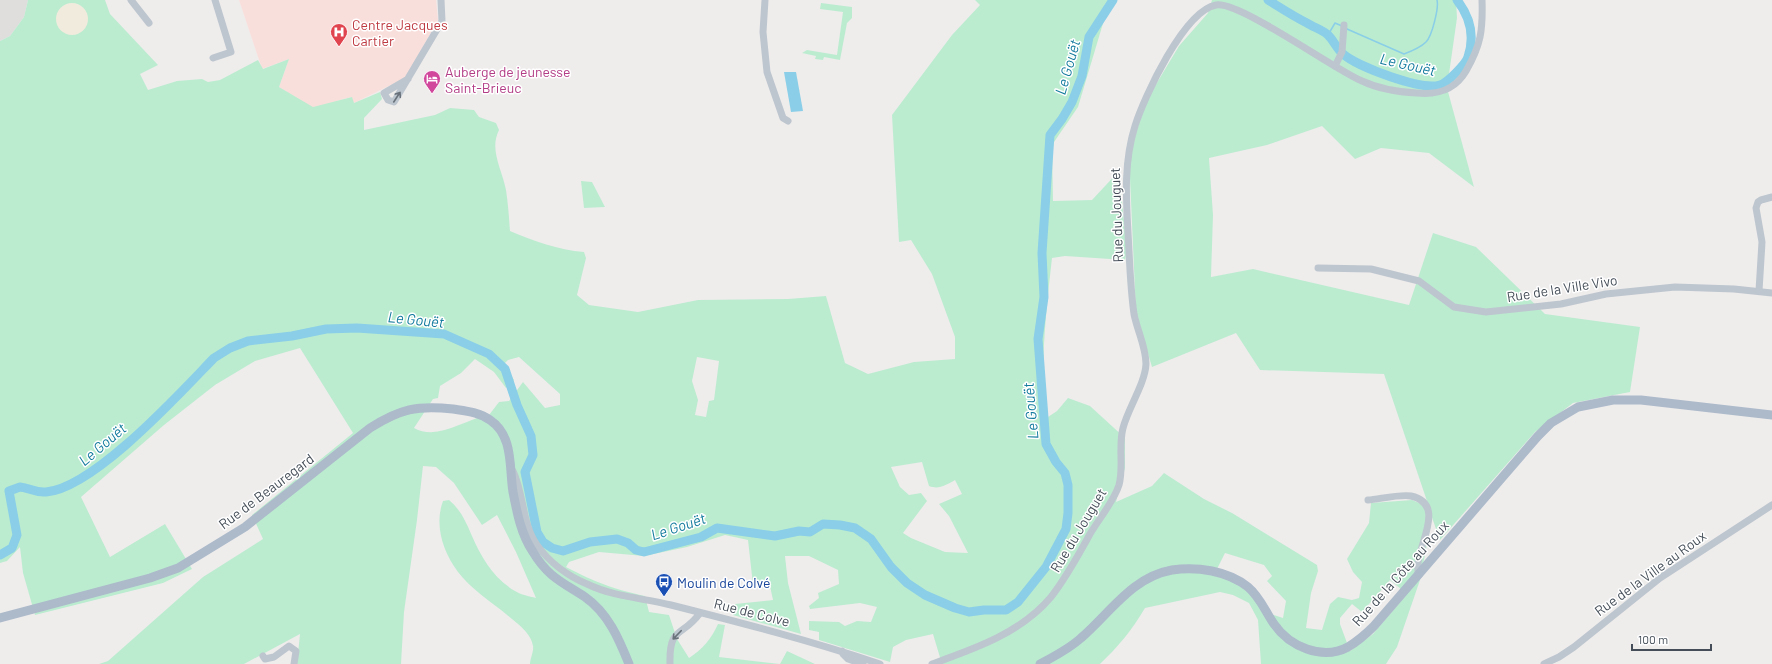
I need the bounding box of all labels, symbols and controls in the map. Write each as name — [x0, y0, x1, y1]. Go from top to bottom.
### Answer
place label: Centre Jacques Cartier — [352, 16, 448, 49]
hospital icon: Centre Jacques Cartier — [329, 22, 349, 47]
water label: Le Gouët — [1051, 37, 1084, 97]
water label: Le Gouët — [1378, 49, 1438, 79]
place label: Auberge de jeunesse Saint-Brieuc — [445, 63, 571, 96]
hotel icon: Auberge de jeunesse Saint-Brieuc — [422, 69, 442, 94]
one-way arrow — [393, 91, 401, 102]
street label: Rue du Jouguet — [1106, 167, 1126, 263]
street label: Rue de la Ville Vivo — [1505, 271, 1619, 305]
water label: Le Gouët — [387, 307, 446, 331]
water label: Le Gouët — [1019, 381, 1041, 440]
water label: Le Gouët — [75, 418, 130, 469]
street label: Rue de Beauregard — [215, 450, 317, 532]
street label: Rue du Jouguet — [1046, 485, 1110, 575]
water label: Le Gouët — [648, 508, 708, 543]
street label: Rue de la Côte au Roux — [1348, 516, 1452, 629]
street label: Rue de la Ville au Roux — [1591, 527, 1709, 619]
bus stop icon: Moulin de Colvé — [654, 572, 674, 597]
place label: Moulin de Colvé — [677, 574, 770, 591]
street label: Rue de Colve — [712, 594, 792, 630]
scale bar — [1632, 626, 1711, 652]
one-way arrow — [672, 630, 682, 640]
text: 100 m — [1638, 632, 1668, 646]

